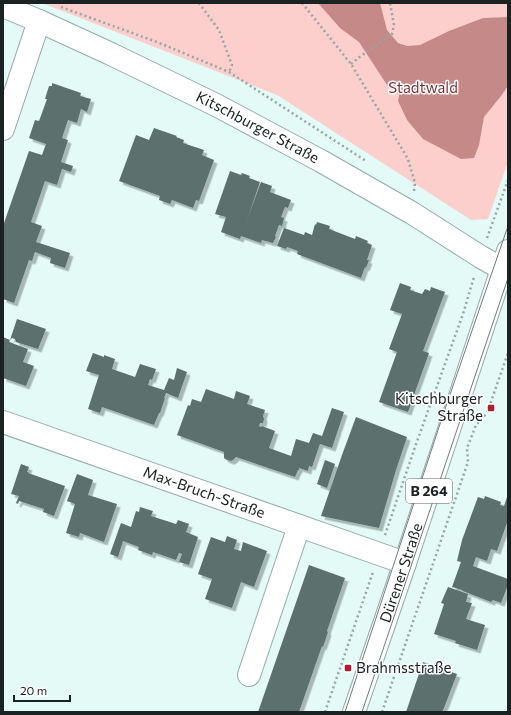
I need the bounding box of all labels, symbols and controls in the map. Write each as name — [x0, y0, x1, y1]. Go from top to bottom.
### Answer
park label: Stadtwald — [388, 78, 458, 96]
street label: Kitschburger Straße — [193, 87, 323, 166]
place label: Kitschburger Straße — [395, 389, 483, 424]
marker: Kitschburger Straße — [486, 403, 496, 413]
street label: Max-Bruch-Straße — [141, 462, 268, 521]
road number: B 264 — [406, 479, 452, 503]
street label: Dürener Straße — [375, 520, 426, 625]
place label: Brahmsstraße — [356, 658, 452, 676]
marker: Brahmsstraße — [343, 663, 353, 673]
scale bar — [14, 677, 70, 703]
text: 20 m — [20, 683, 47, 697]

